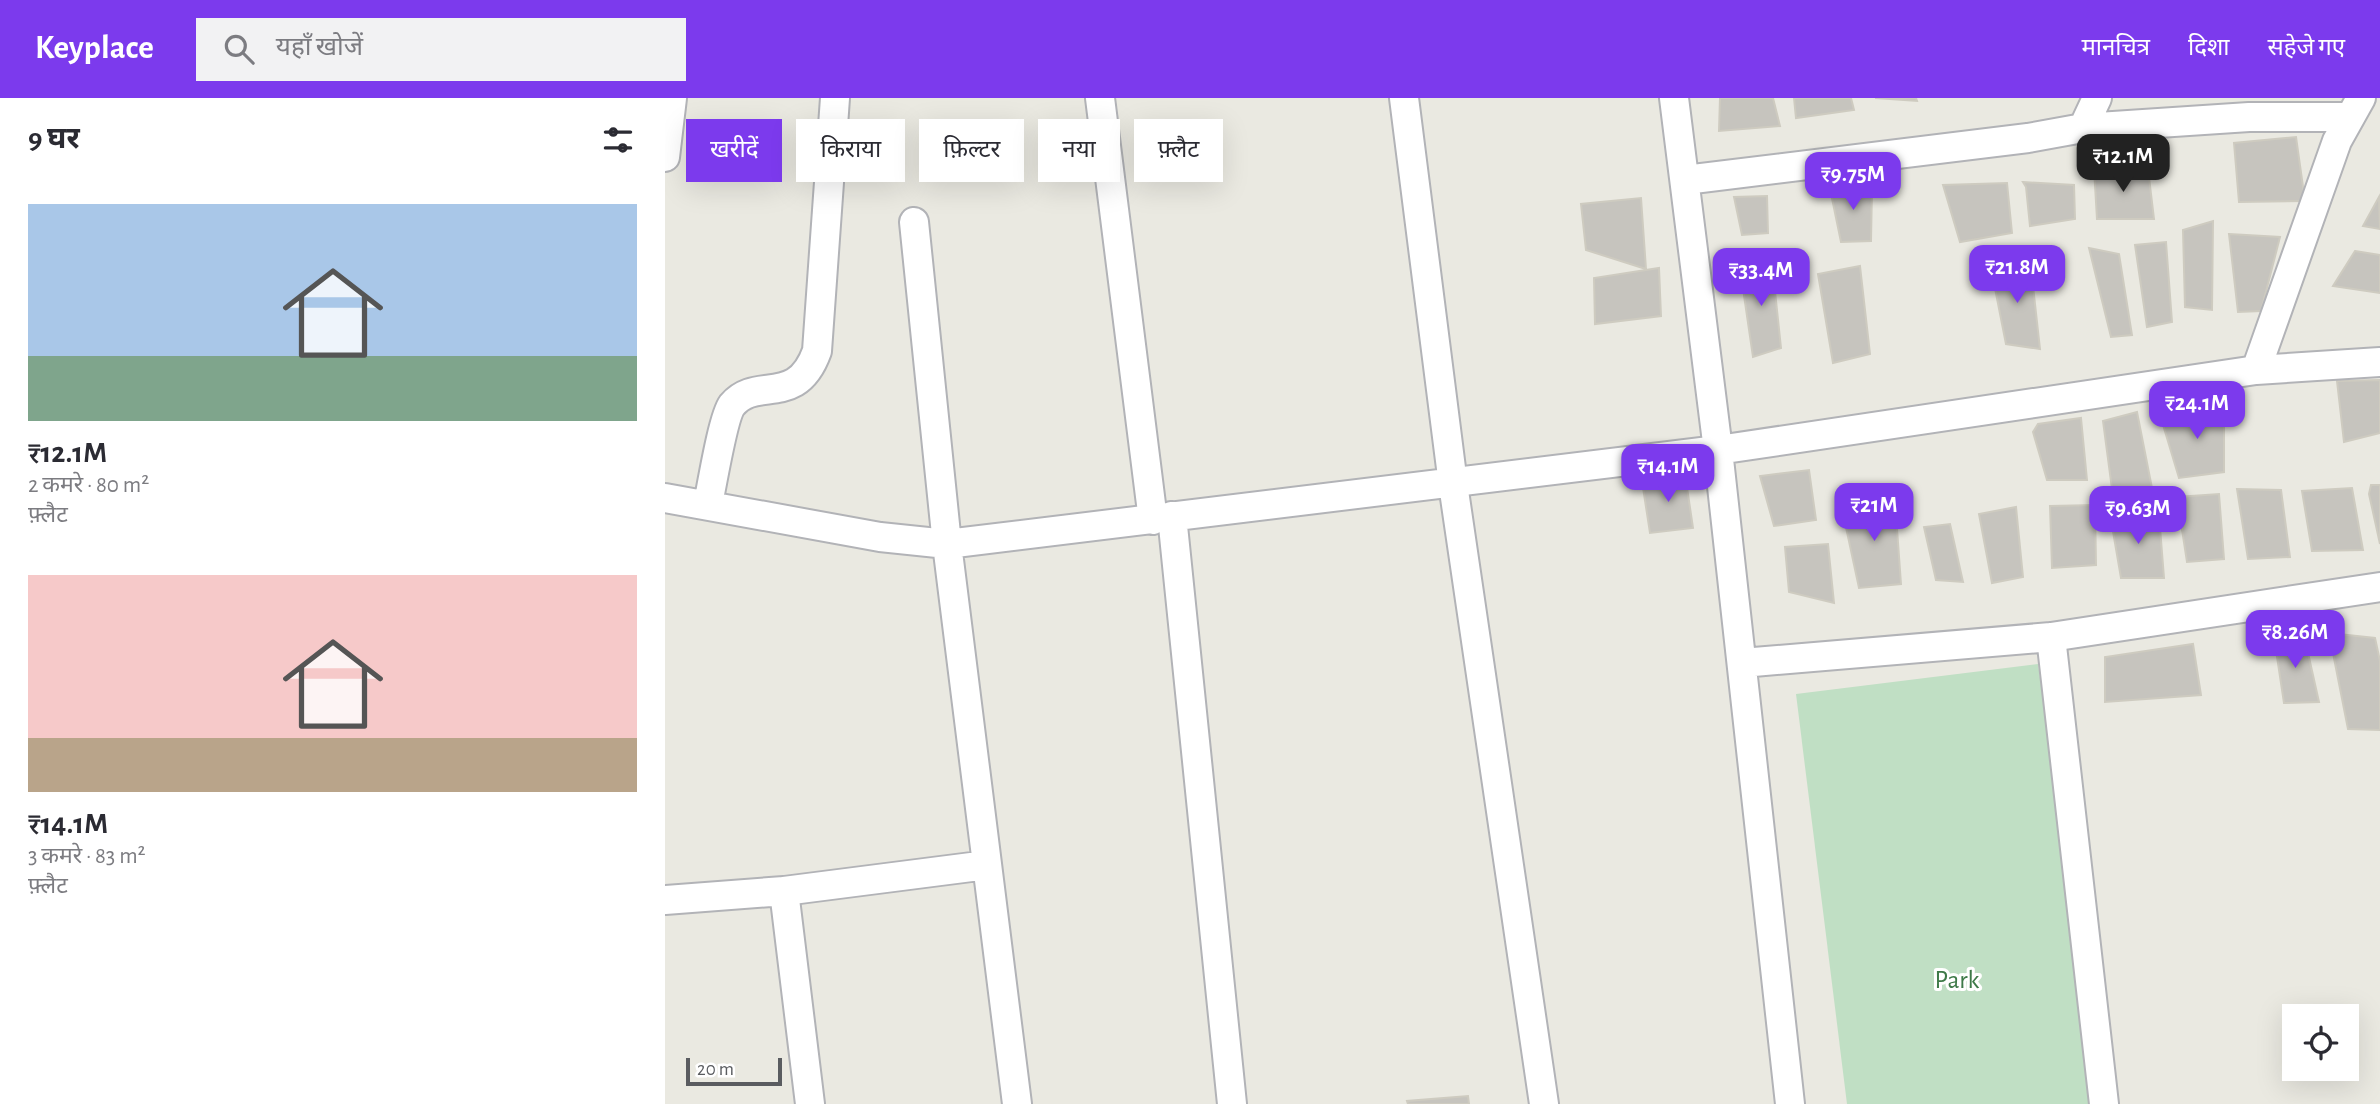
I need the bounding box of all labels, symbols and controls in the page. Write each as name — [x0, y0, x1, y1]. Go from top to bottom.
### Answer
search box — [196, 18, 686, 81]
icon: search — [220, 30, 258, 68]
text: Keyplace — [35, 32, 154, 65]
text: यहाँ खोजें — [276, 34, 363, 60]
text: मानचित्र — [2081, 36, 2150, 60]
text: दिशा — [2188, 36, 2229, 60]
text: सहेजे गए — [2267, 36, 2345, 60]
chip: खरीदें — [686, 119, 782, 182]
chip: किराया — [796, 119, 905, 182]
chip: फ़िल्टर — [919, 119, 1024, 182]
chip: नया — [1038, 119, 1120, 182]
chip: फ़्लैट — [1134, 119, 1223, 182]
icon: filters — [599, 121, 637, 159]
text: 9 घर — [28, 124, 80, 154]
pin: ₹12.1M — [2066, 134, 2180, 194]
text: ₹12.1M — [2093, 145, 2153, 168]
pin: ₹9.75M — [1796, 152, 1910, 212]
text: ₹9.75M — [1821, 163, 1885, 186]
pin: ₹21.8M — [1960, 246, 2074, 305]
pin: ₹33.4M — [1704, 248, 1818, 308]
icon: home — [270, 250, 396, 376]
text: ₹21.8M — [1985, 256, 2049, 279]
text: ₹33.4M — [1729, 259, 1793, 282]
pin: ₹24.1M — [2140, 382, 2254, 441]
text: ₹24.1M — [2165, 392, 2229, 415]
text: ₹12.1M — [28, 438, 107, 468]
pin: ₹14.1M — [1611, 444, 1725, 504]
text: ₹14.1M — [1637, 455, 1699, 478]
text: 2 कमरे · 80 m² — [28, 474, 149, 497]
pin: ₹21M — [1833, 484, 1915, 543]
pin: ₹9.63M — [2081, 486, 2195, 546]
text: ₹21M — [1850, 494, 1898, 517]
text: ₹9.63M — [2105, 497, 2171, 520]
text: फ़्लैट — [28, 504, 68, 527]
pin: ₹8.26M — [2238, 610, 2352, 670]
icon: home — [270, 621, 396, 747]
text: ₹8.26M — [2262, 621, 2328, 644]
text: ₹14.1M — [28, 809, 108, 839]
text: 3 कमरे · 83 m² — [28, 845, 146, 868]
text: फ़्लैट — [28, 875, 68, 898]
park label: Park — [1935, 967, 1980, 993]
map controls — [2282, 1004, 2359, 1081]
button: locate — [2282, 1004, 2359, 1081]
scale bar — [686, 1055, 782, 1087]
text: 20 m — [697, 1060, 734, 1079]

